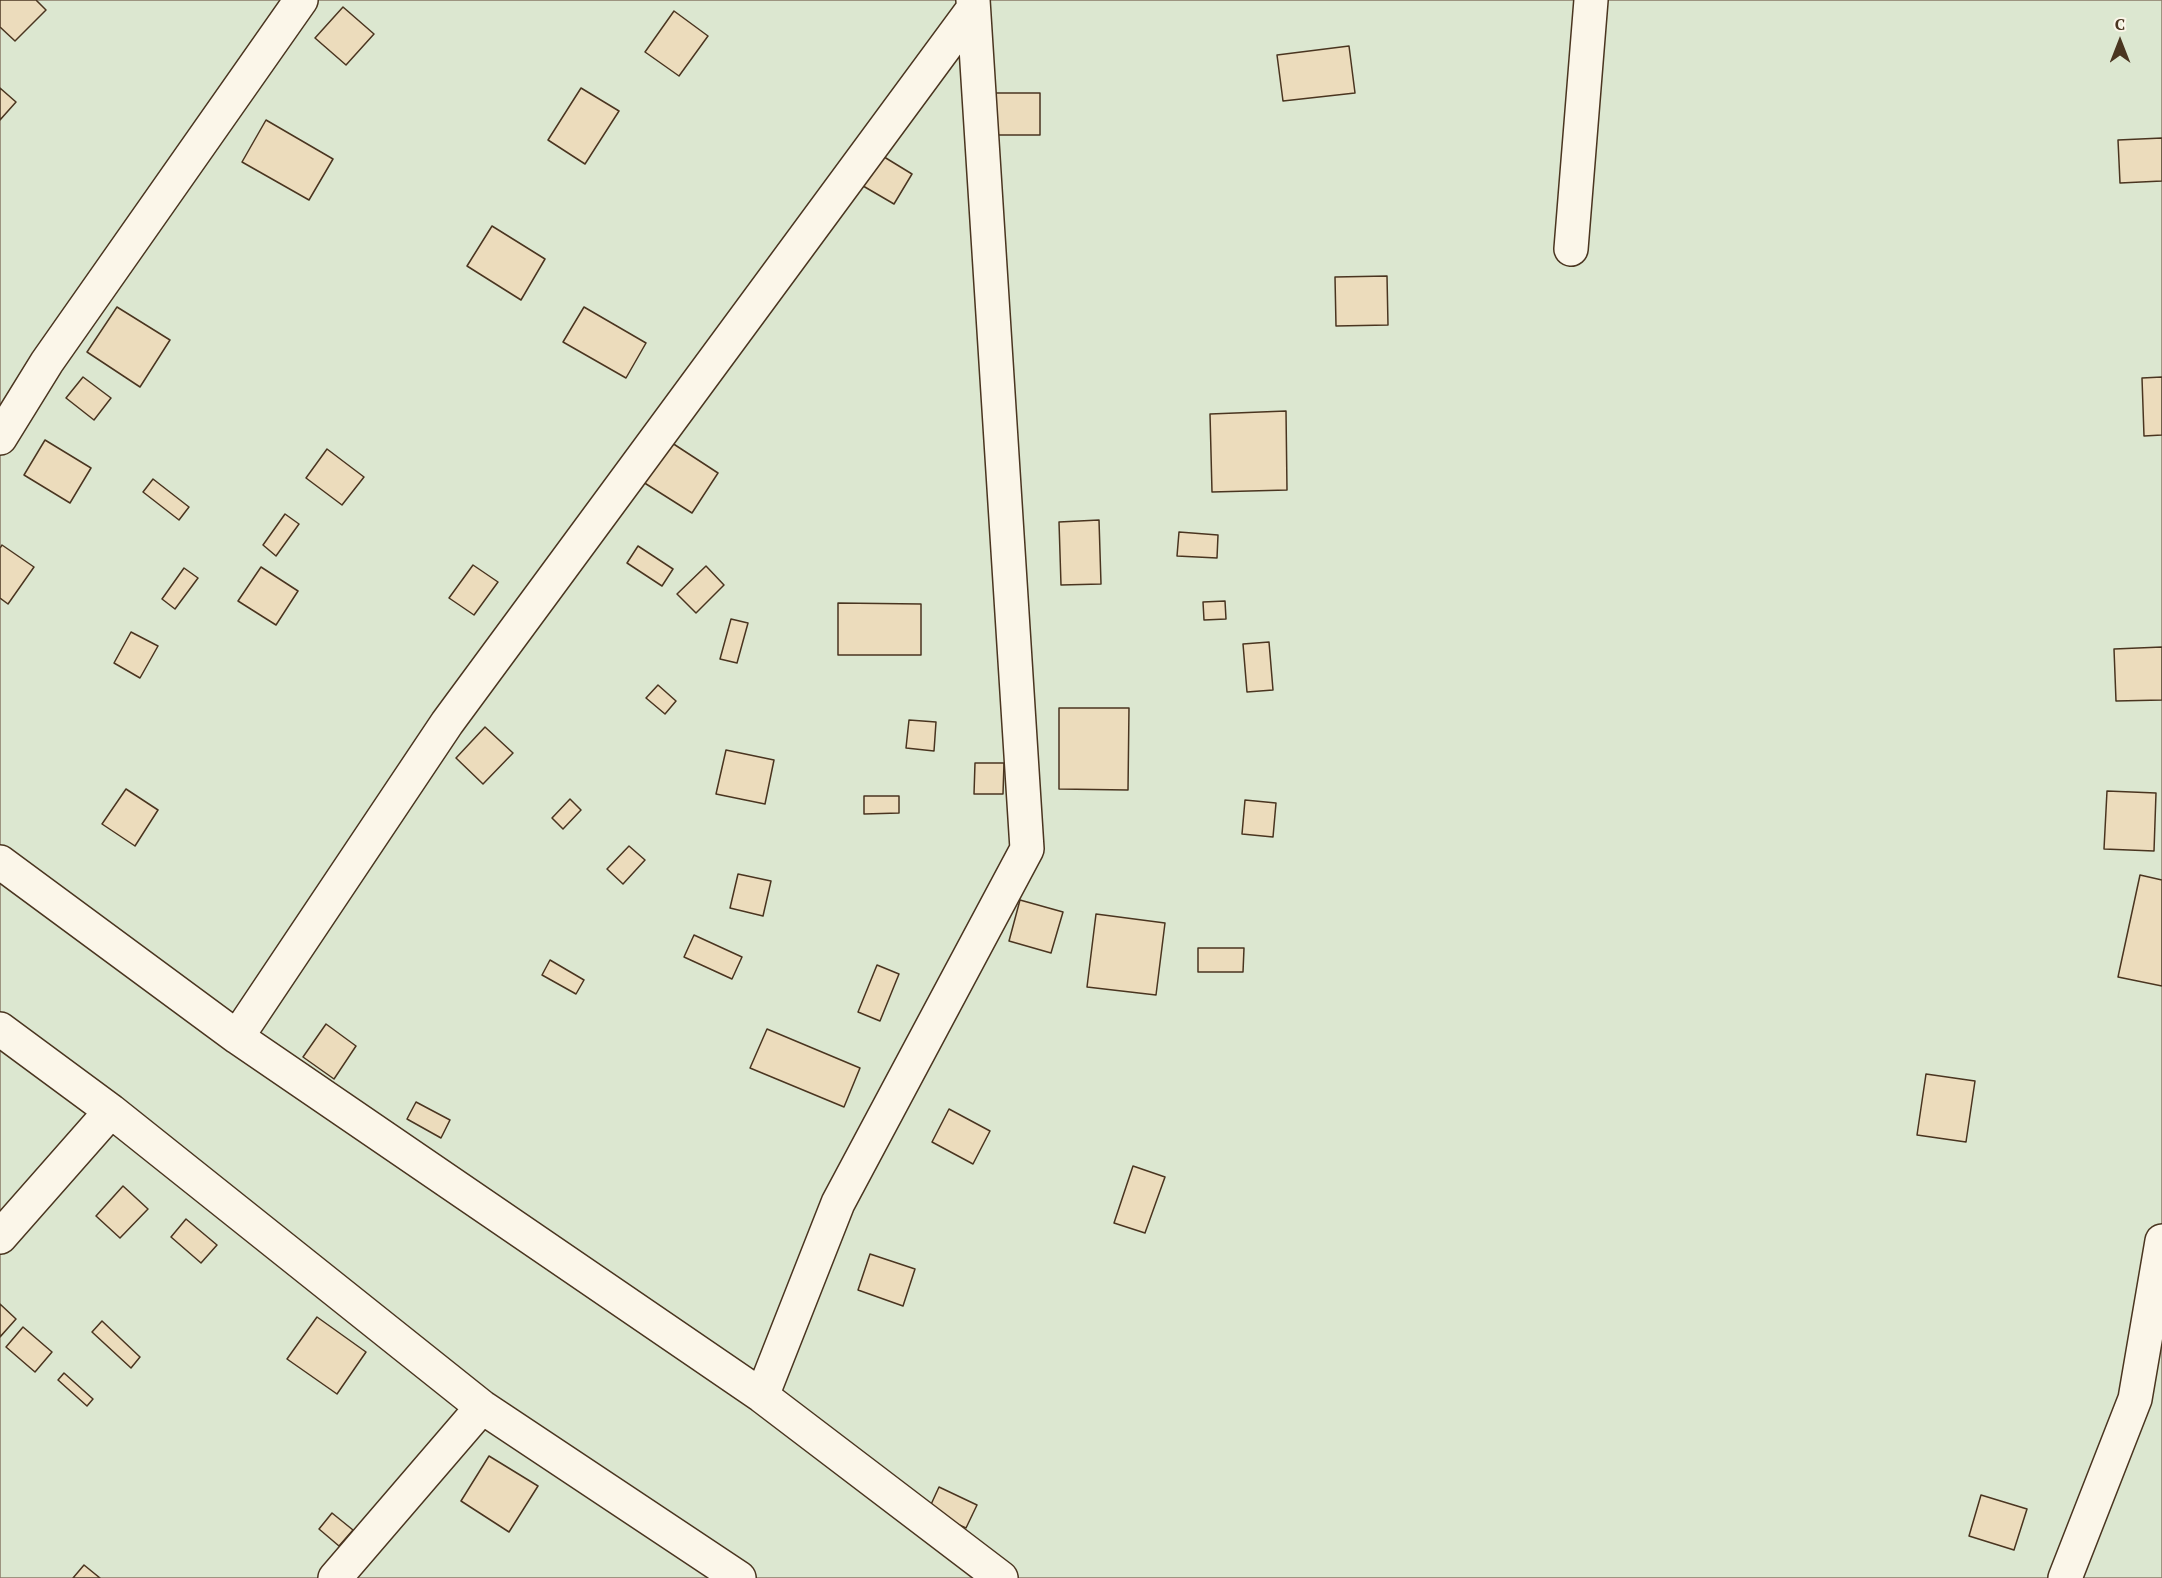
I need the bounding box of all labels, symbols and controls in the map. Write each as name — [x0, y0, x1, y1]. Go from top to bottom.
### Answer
north arrow — [2090, 12, 2150, 72]
text: С — [2115, 13, 2125, 35]

